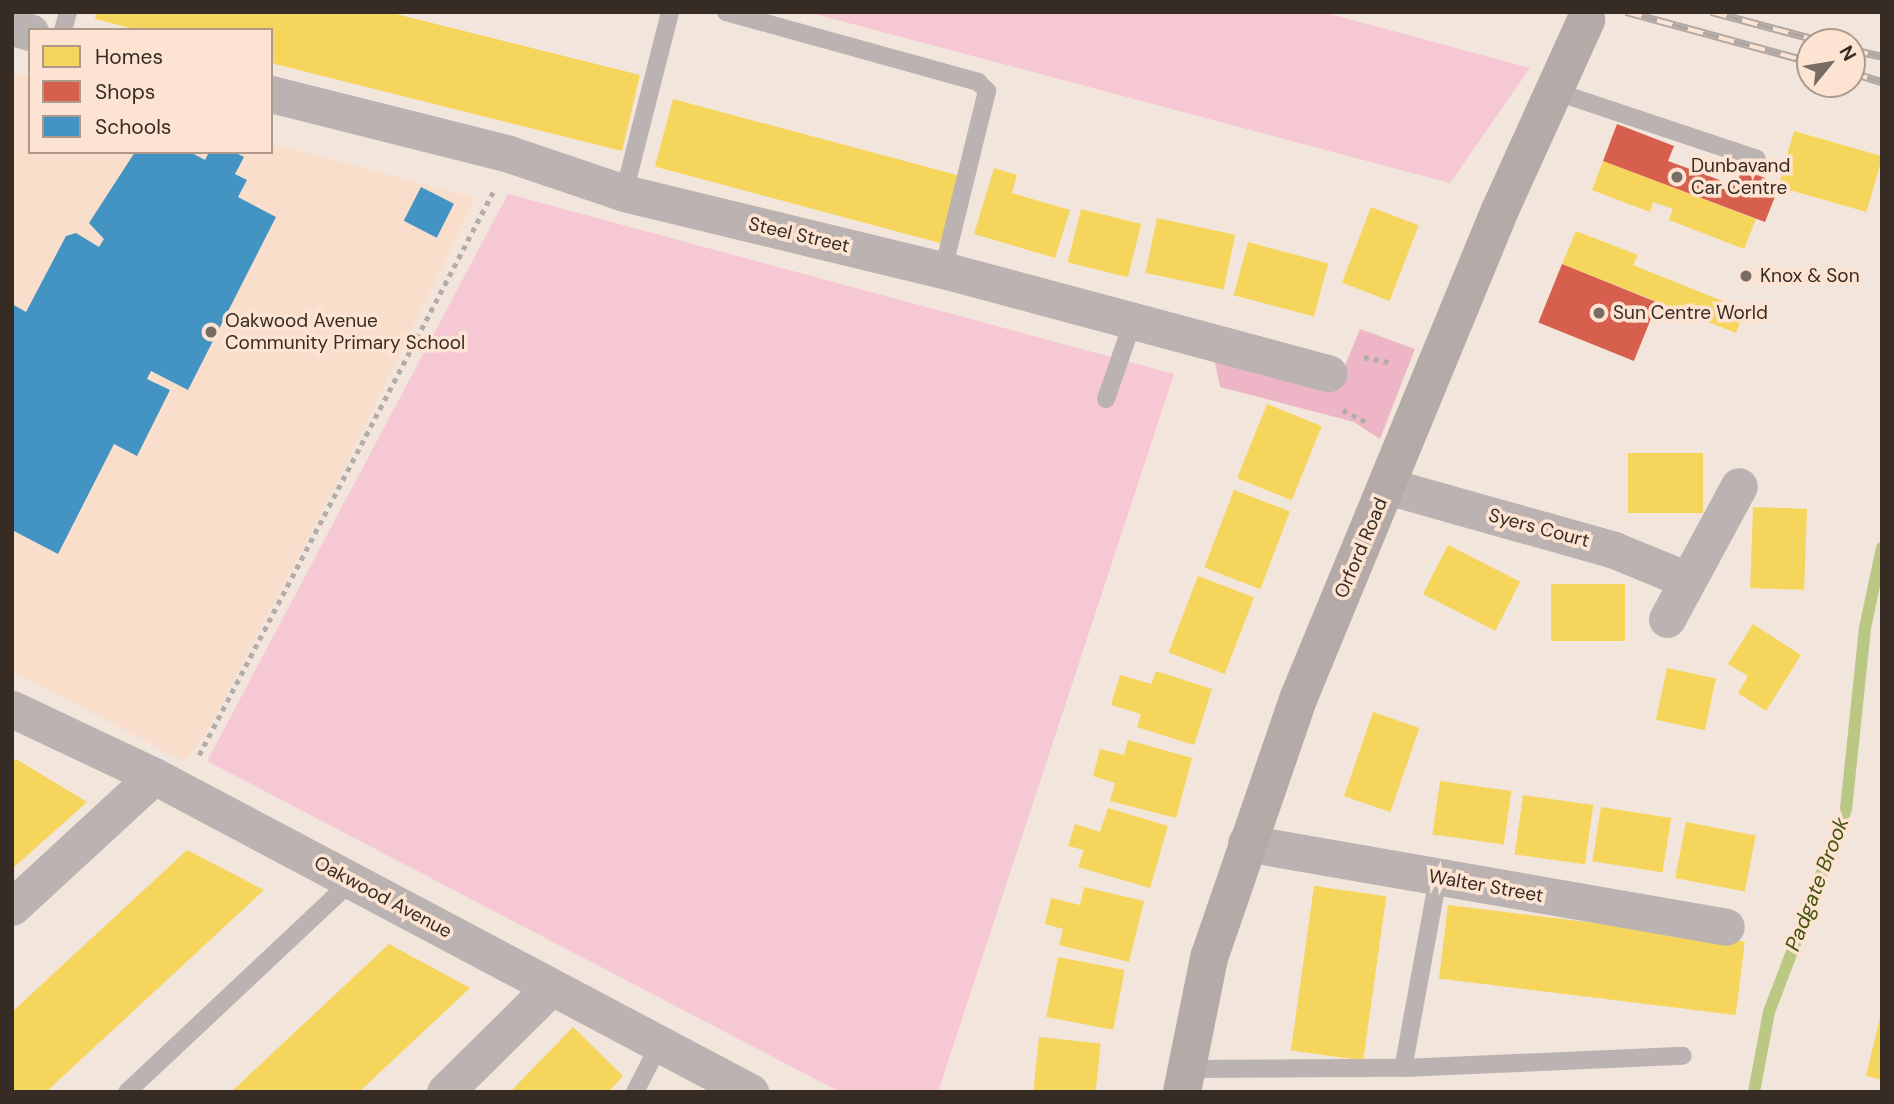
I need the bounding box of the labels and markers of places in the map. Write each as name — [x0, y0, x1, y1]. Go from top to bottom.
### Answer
place label: Dunbavand Car Centre — [1691, 155, 1790, 199]
marker: Dunbavand Car Centre — [1669, 169, 1685, 185]
place label: Knox & Son — [1760, 265, 1860, 287]
marker: Knox & Son — [1738, 268, 1754, 284]
place label: Sun Centre World — [1613, 302, 1768, 324]
marker: Sun Centre World — [1591, 305, 1607, 321]
place label: Oakwood Avenue Community Primary School — [225, 310, 465, 354]
marker: Oakwood Avenue Community Primary School — [203, 324, 219, 340]

